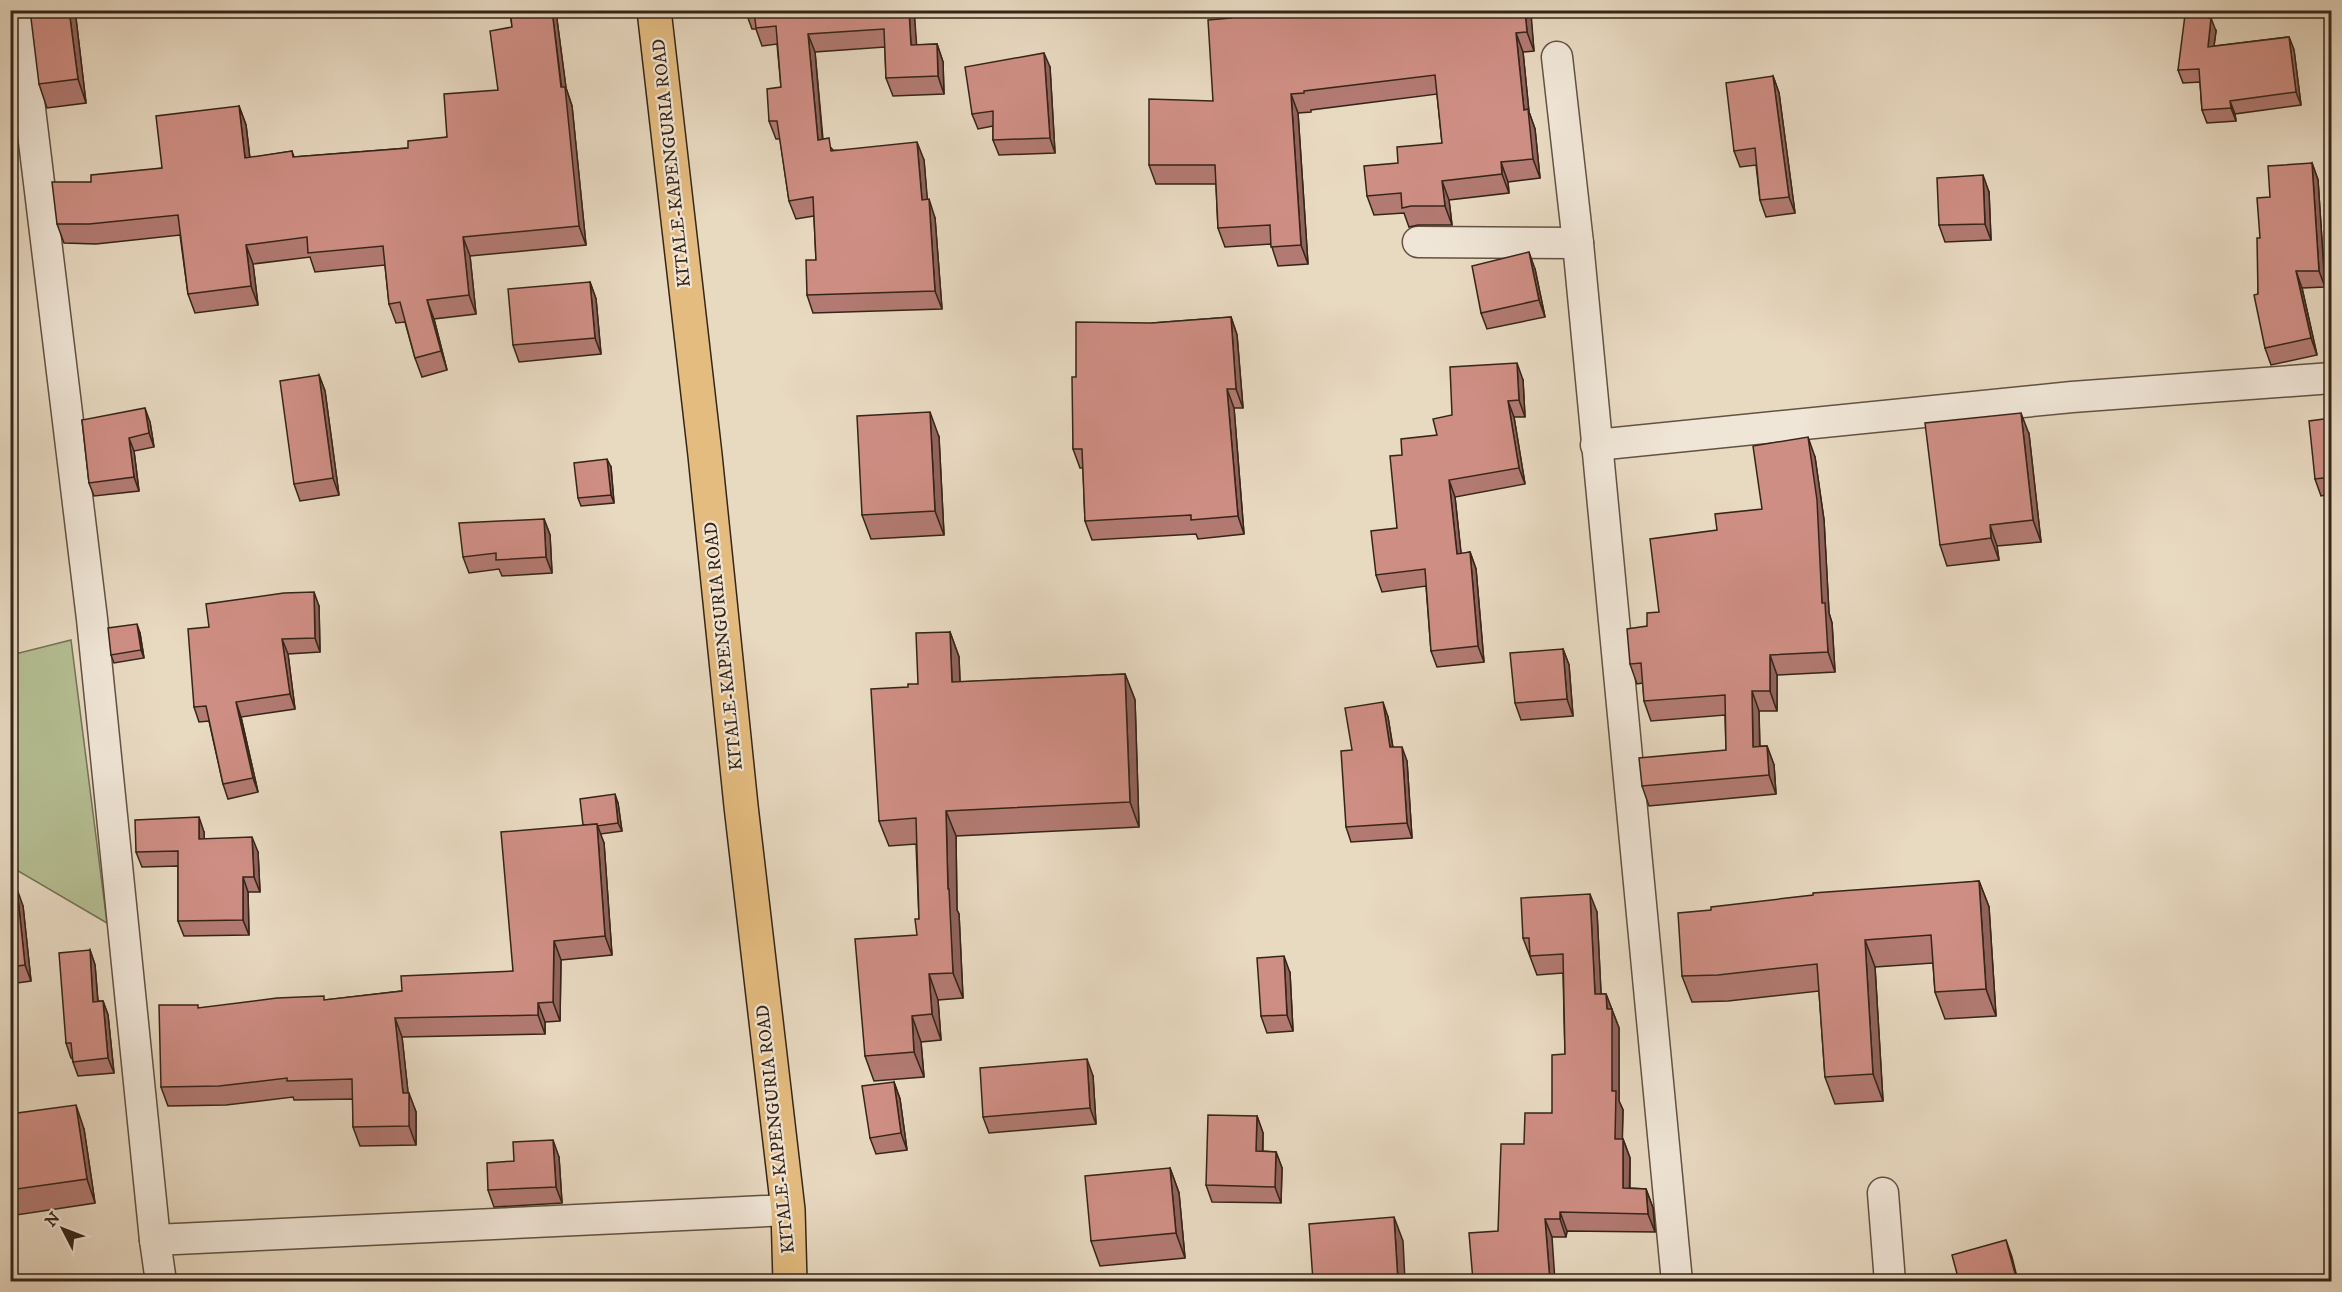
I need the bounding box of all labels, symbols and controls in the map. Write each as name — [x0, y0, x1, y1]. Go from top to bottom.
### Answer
street label: KITALE-KAPENGURIA ROAD — [648, 37, 696, 289]
street label: KITALE-KAPENGURIA ROAD — [700, 520, 748, 772]
street label: KITALE-KAPENGURIA ROAD — [752, 1003, 800, 1255]
north arrow — [33, 1199, 93, 1259]
text: N — [41, 1208, 64, 1231]

